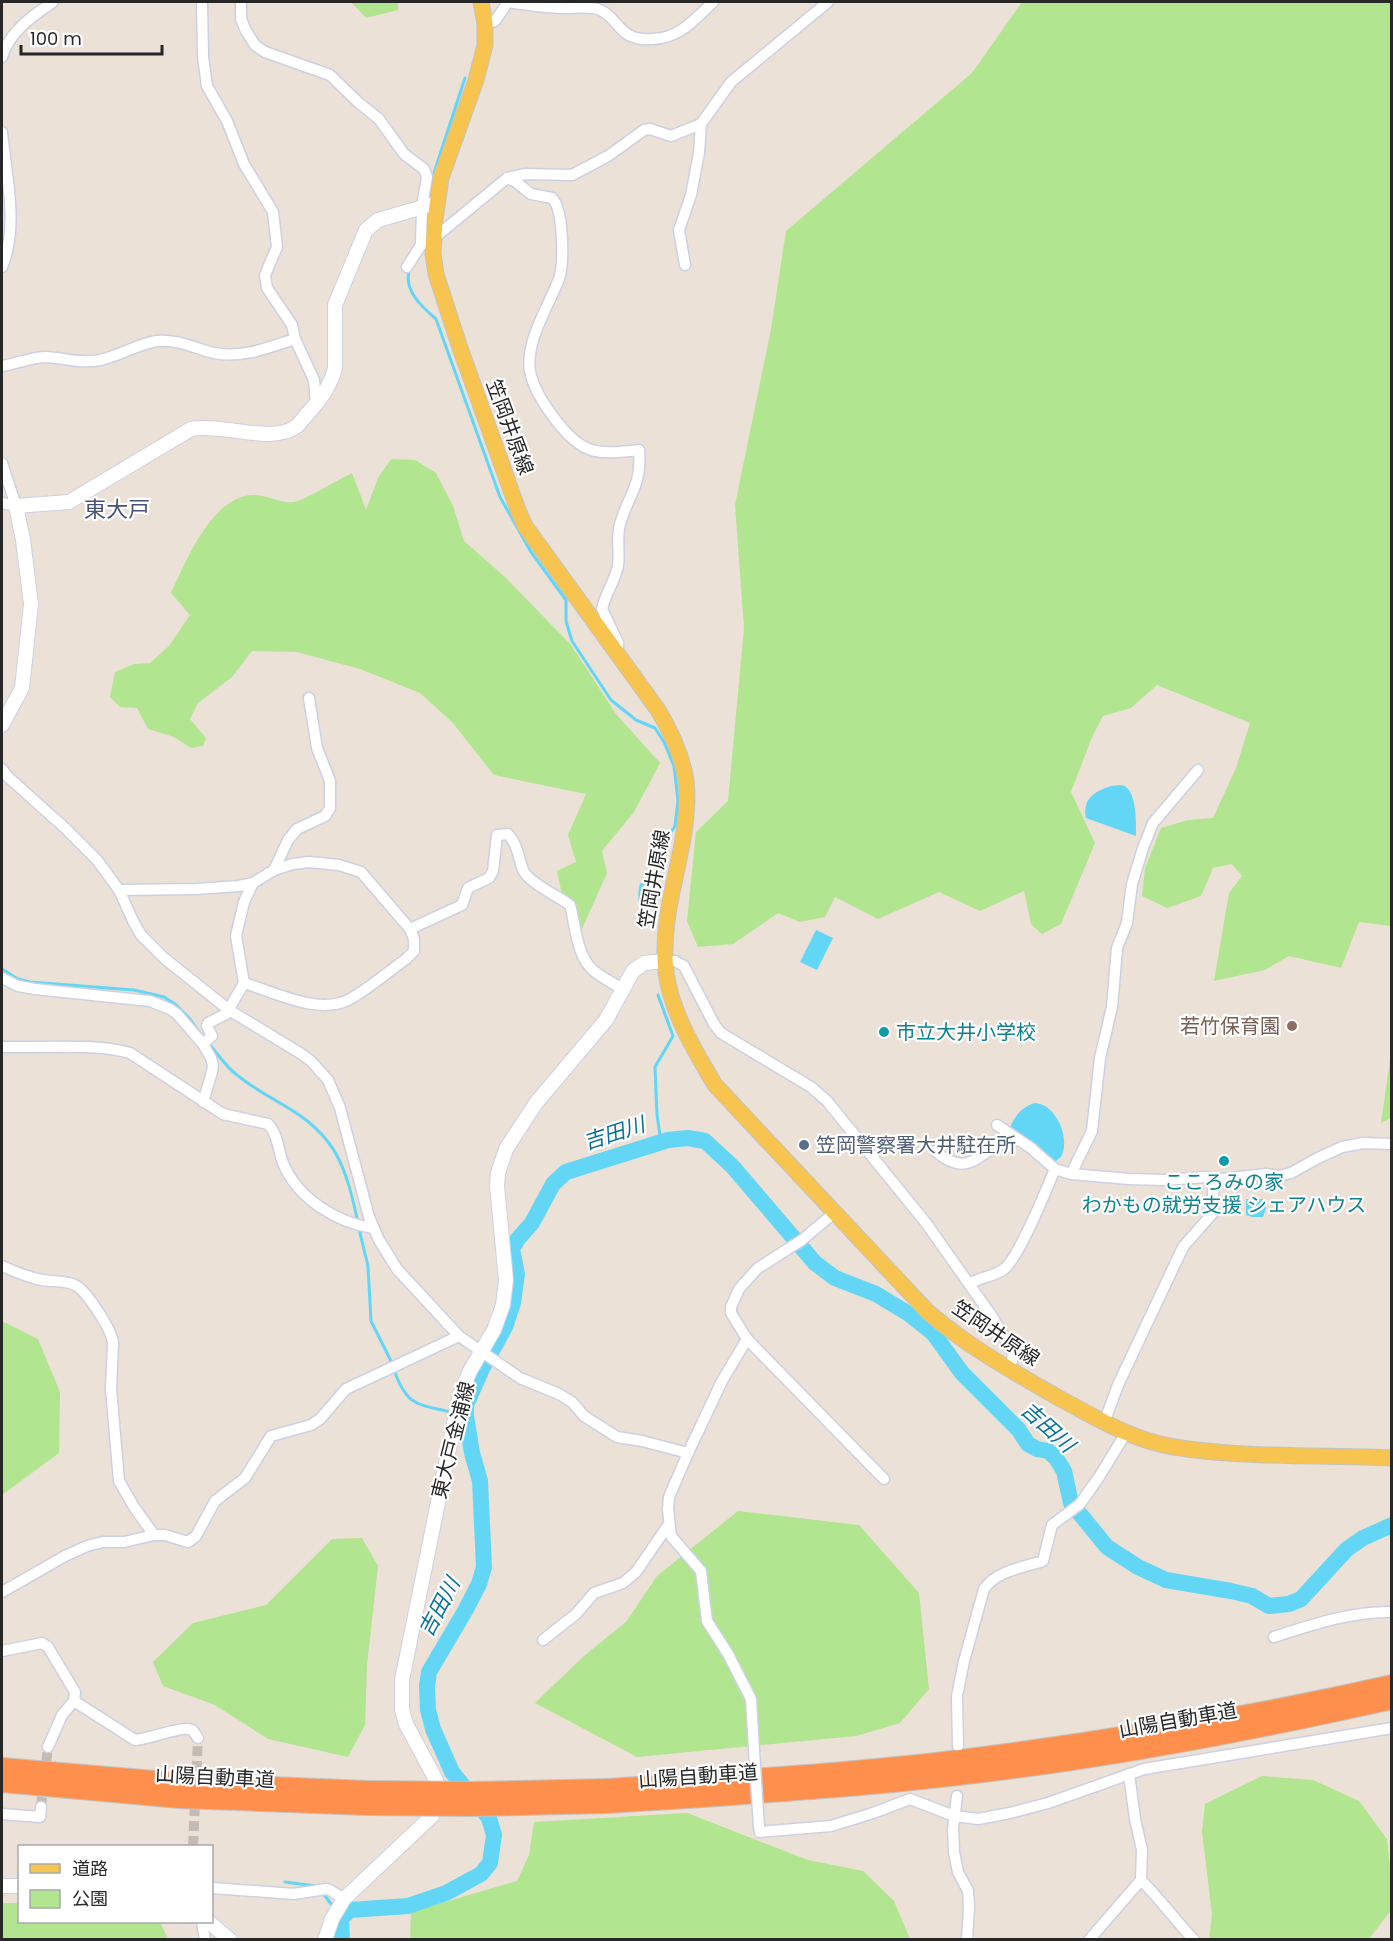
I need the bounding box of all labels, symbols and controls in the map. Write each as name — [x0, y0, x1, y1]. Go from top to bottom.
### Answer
scale bar — [21, 18, 162, 56]
text: 100 m — [30, 26, 82, 51]
street label: 笠岡井原線 — [480, 375, 540, 479]
district label: 東大戸 — [84, 494, 150, 525]
street label: 笠岡井原線 — [632, 827, 676, 931]
place label: 若竹保育園 — [1180, 1012, 1280, 1040]
place label: 市立大井小学校 — [896, 1018, 1036, 1046]
marker: 若竹保育園 — [1285, 1019, 1299, 1033]
marker: 市立大井小学校 — [877, 1025, 891, 1039]
water label: 吉田川 — [580, 1109, 650, 1157]
place label: 笠岡警察署大井駐在所 — [816, 1131, 1016, 1159]
marker: 笠岡警察署大井駐在所 — [797, 1138, 811, 1152]
marker: こころみの家 わかもの就労支援 シェアハウス — [1217, 1154, 1231, 1168]
place label: こころみの家 わかもの就労支援 シェアハウス — [1082, 1168, 1366, 1219]
street label: 笠岡井原線 — [947, 1293, 1045, 1373]
street label: 東大戸金浦線 — [425, 1378, 481, 1502]
water label: 吉田川 — [1015, 1395, 1083, 1460]
water label: 吉田川 — [411, 1571, 468, 1642]
street label: 山陽自動車道 — [1116, 1696, 1240, 1744]
street label: 山陽自動車道 — [637, 1758, 759, 1794]
street label: 山陽自動車道 — [154, 1760, 276, 1794]
legend — [18, 1845, 213, 1923]
text: 道路 — [72, 1856, 108, 1881]
text: 公園 — [72, 1886, 108, 1911]

